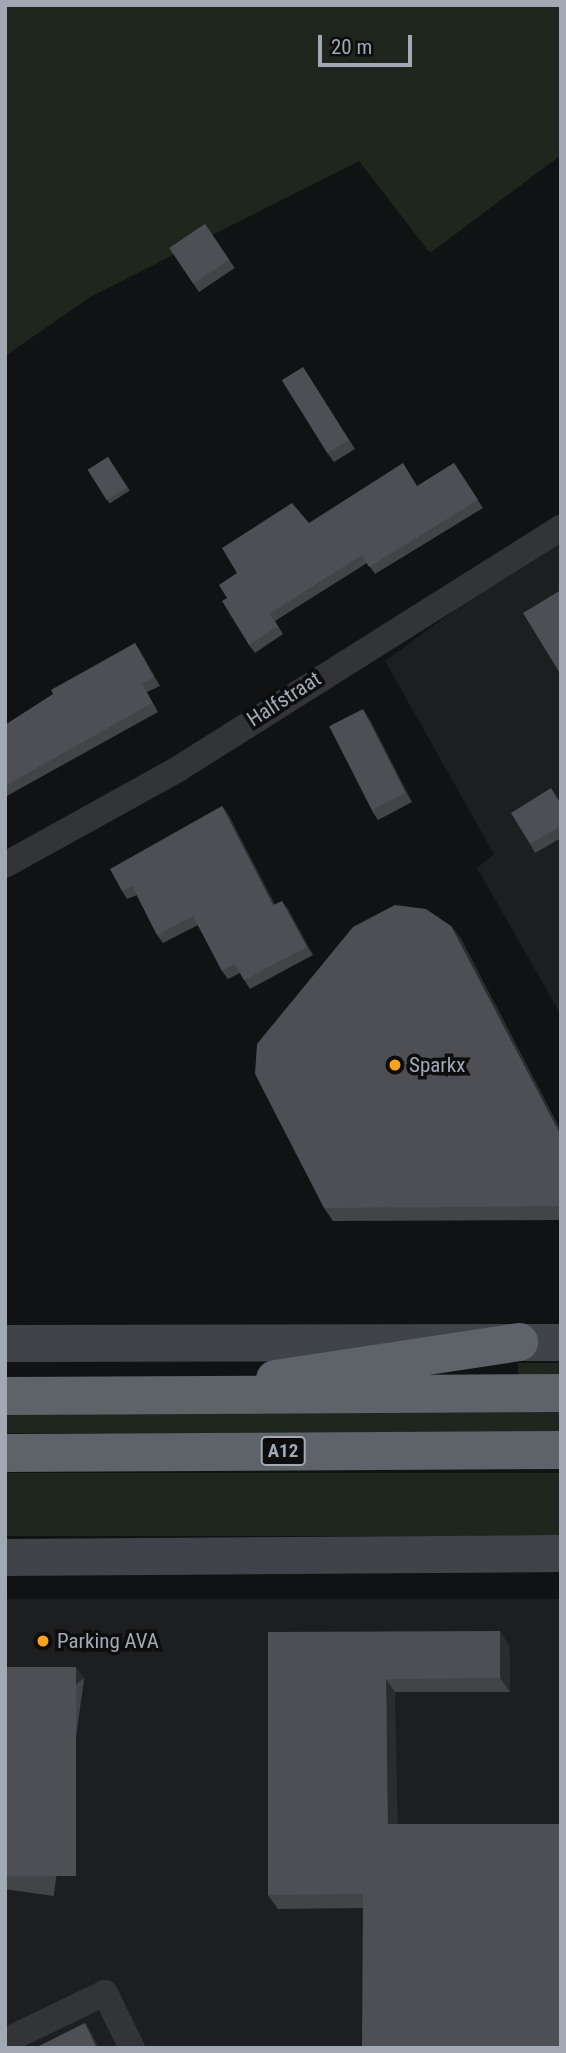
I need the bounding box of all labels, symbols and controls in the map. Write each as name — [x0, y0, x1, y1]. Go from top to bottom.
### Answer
scale bar — [321, 21, 416, 65]
text: 20 m — [331, 35, 372, 59]
street label: Halfstraat — [242, 666, 326, 732]
place label: Sparkx — [409, 1052, 465, 1078]
marker: Sparkx — [387, 1057, 403, 1073]
road number: A12 — [260, 1436, 306, 1466]
place label: Parking AVA — [57, 1628, 159, 1654]
marker: Parking AVA — [35, 1633, 51, 1649]

